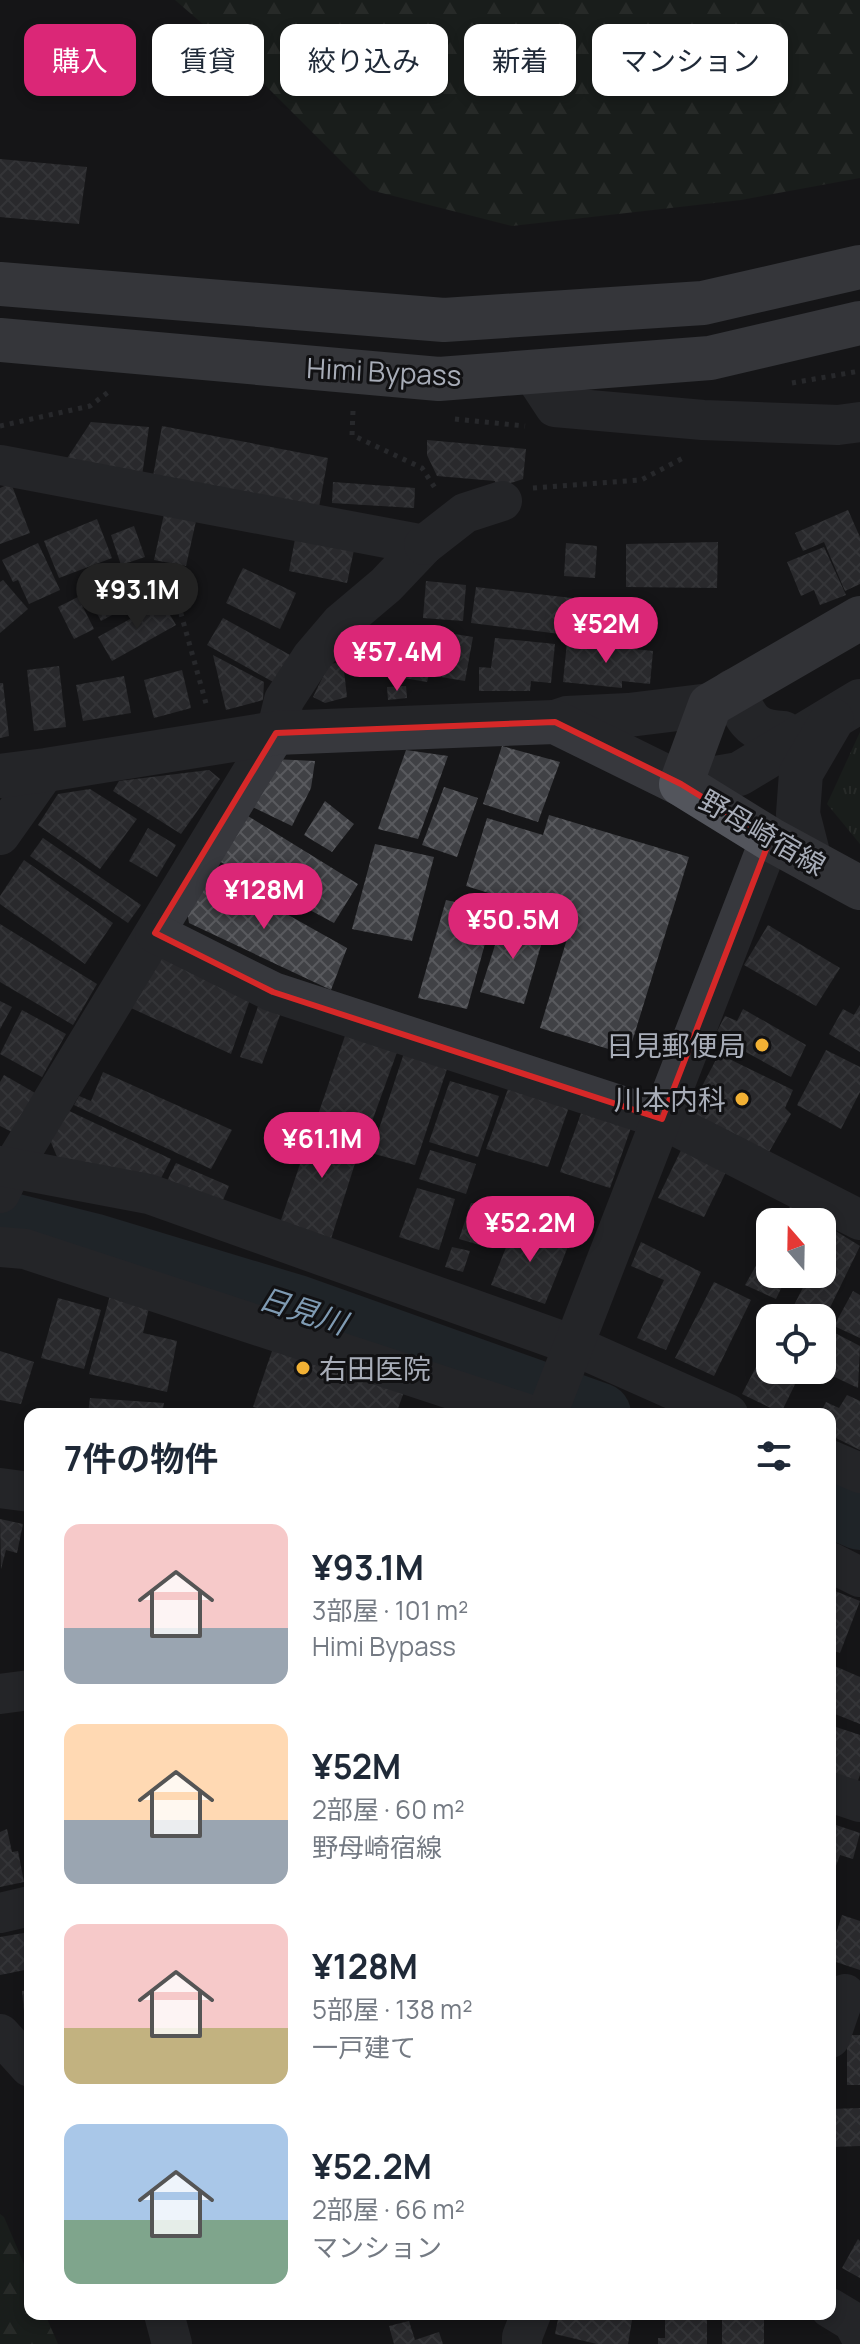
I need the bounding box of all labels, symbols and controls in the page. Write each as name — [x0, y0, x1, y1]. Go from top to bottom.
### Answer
chip: 購入 — [24, 24, 136, 96]
chip: 賃貸 — [152, 24, 264, 96]
chip: 絞り込み — [280, 24, 448, 96]
chip: 新着 — [464, 24, 576, 96]
chip: マンション — [592, 24, 788, 96]
street label: Himi Bypass — [306, 348, 462, 394]
pin: ¥93.1M — [72, 563, 202, 631]
text: ¥93.1M — [94, 571, 180, 607]
pin: ¥52M — [559, 597, 653, 665]
text: ¥52M — [572, 605, 640, 641]
pin: ¥57.4M — [332, 625, 462, 693]
text: ¥57.4M — [352, 633, 442, 669]
street label: 野母崎宿線 — [693, 781, 833, 883]
pin: ¥128M — [208, 863, 320, 931]
text: ¥128M — [224, 871, 304, 907]
pin: ¥50.5M — [448, 893, 578, 961]
text: ¥50.5M — [466, 901, 560, 937]
place label: 日見郵便局 — [606, 1026, 746, 1064]
marker: 日見郵便局 — [753, 1036, 771, 1054]
place label: 川本内科 — [614, 1080, 726, 1118]
marker: 川本内科 — [733, 1090, 751, 1108]
pin: ¥61.1M — [257, 1112, 387, 1180]
text: ¥61.1M — [282, 1120, 362, 1156]
pin: ¥52.2M — [465, 1196, 595, 1264]
text: ¥52.2M — [484, 1204, 576, 1240]
north arrow — [756, 1208, 836, 1288]
map controls — [756, 1208, 836, 1384]
water label: 日見川 — [254, 1277, 355, 1344]
button: locate — [756, 1304, 836, 1384]
place label: 右田医院 — [319, 1349, 431, 1387]
marker: 右田医院 — [294, 1359, 312, 1377]
icon: filters — [752, 1434, 796, 1478]
text: 7件の物件 — [64, 1435, 218, 1481]
text: ¥93.1M — [312, 1544, 424, 1590]
icon: home — [128, 1556, 224, 1652]
text: 3部屋 · 101 m² — [312, 1592, 468, 1628]
text: Himi Bypass — [312, 1628, 456, 1664]
text: ¥52M — [312, 1743, 401, 1789]
icon: home — [128, 1756, 224, 1852]
text: 2部屋 · 60 m² — [312, 1791, 465, 1827]
text: 野母崎宿線 — [312, 1829, 442, 1865]
text: ¥128M — [312, 1943, 418, 1989]
icon: home — [128, 1956, 224, 2052]
text: 5部屋 · 138 m² — [312, 1991, 473, 2027]
text: 一戸建て — [312, 2029, 416, 2065]
text: ¥52.2M — [312, 2143, 432, 2189]
icon: home — [128, 2156, 224, 2252]
text: 2部屋 · 66 m² — [312, 2191, 465, 2227]
text: マンション — [312, 2229, 442, 2265]

